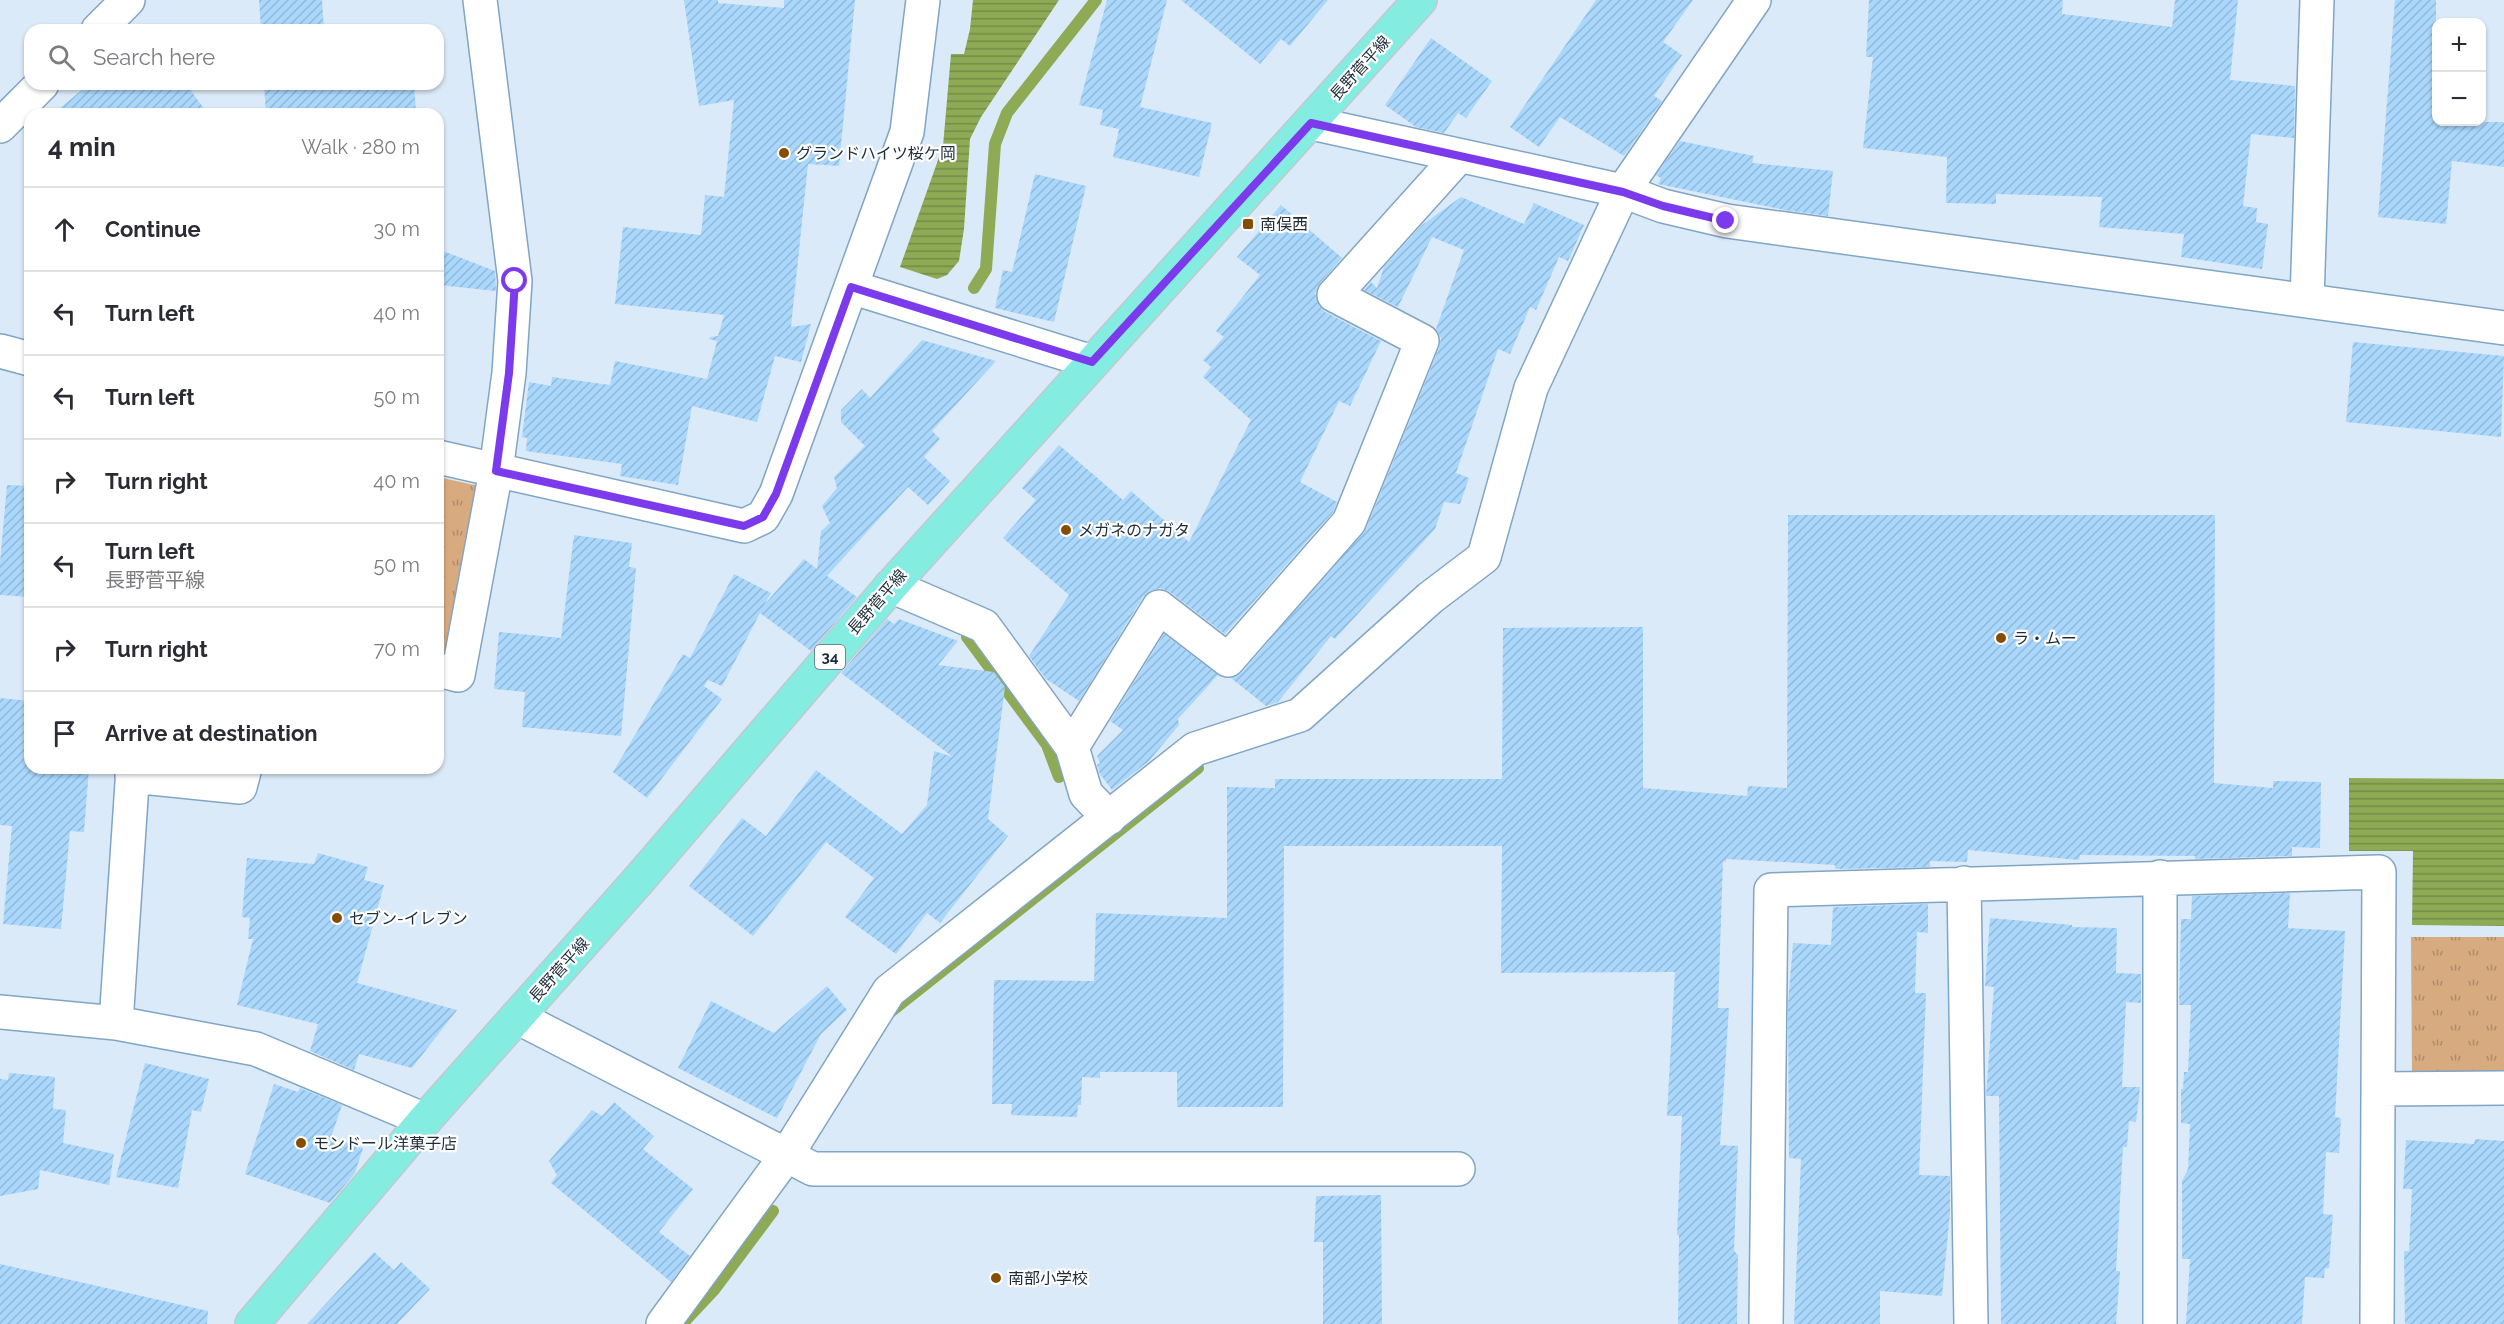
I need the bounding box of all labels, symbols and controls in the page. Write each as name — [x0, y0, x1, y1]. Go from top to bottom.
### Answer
map controls — [2432, 18, 2486, 126]
button: + — [2432, 18, 2486, 72]
search box — [24, 24, 444, 90]
street label: 長野菅平線 — [1326, 32, 1394, 104]
icon: search — [45, 41, 78, 74]
text: Search here — [93, 44, 215, 70]
button: − — [2432, 72, 2486, 126]
text: 4 min — [48, 132, 116, 162]
text: Walk · 280 m — [301, 135, 420, 159]
place label: グランドハイツ桜ケ岡 — [796, 144, 956, 163]
marker: グランドハイツ桜ケ岡 — [777, 146, 791, 160]
route end — [1712, 207, 1738, 233]
icon: ahead — [48, 213, 81, 246]
place label: 南俣西 — [1260, 215, 1308, 234]
text: Continue — [105, 216, 201, 242]
text: 30 m — [374, 217, 420, 241]
marker: 南俣西 — [1241, 217, 1255, 231]
route start — [501, 267, 527, 293]
icon: left — [48, 297, 81, 330]
text: Turn left — [105, 300, 195, 326]
text: 40 m — [373, 301, 420, 325]
icon: left — [48, 381, 81, 414]
text: Turn left — [105, 384, 195, 410]
text: 50 m — [373, 385, 420, 409]
icon: right — [48, 465, 81, 498]
text: Turn right — [105, 468, 208, 494]
text: 40 m — [373, 469, 420, 493]
place label: メガネのナガタ — [1078, 521, 1190, 540]
marker: メガネのナガタ — [1059, 523, 1073, 537]
text: Turn left — [105, 538, 195, 564]
icon: left — [48, 549, 81, 582]
text: 50 m — [373, 553, 420, 577]
street label: 長野菅平線 — [844, 566, 910, 638]
text: 長野菅平線 — [105, 568, 205, 592]
place label: ラ・ムー — [2013, 629, 2077, 648]
marker: ラ・ムー — [1994, 631, 2008, 645]
icon: right — [48, 633, 81, 666]
text: Turn right — [105, 636, 208, 662]
text: 70 m — [374, 637, 420, 661]
road number: 34 — [815, 645, 845, 669]
icon: arrive — [48, 717, 81, 750]
text: Arrive at destination — [105, 720, 318, 746]
place label: セブン-イレブン — [349, 909, 468, 928]
marker: セブン-イレブン — [330, 911, 344, 925]
street label: 長野菅平線 — [525, 934, 593, 1006]
place label: モンドール洋菓子店 — [313, 1134, 457, 1153]
marker: モンドール洋菓子店 — [294, 1136, 308, 1150]
place label: 南部小学校 — [1008, 1269, 1088, 1288]
marker: 南部小学校 — [989, 1271, 1003, 1285]

